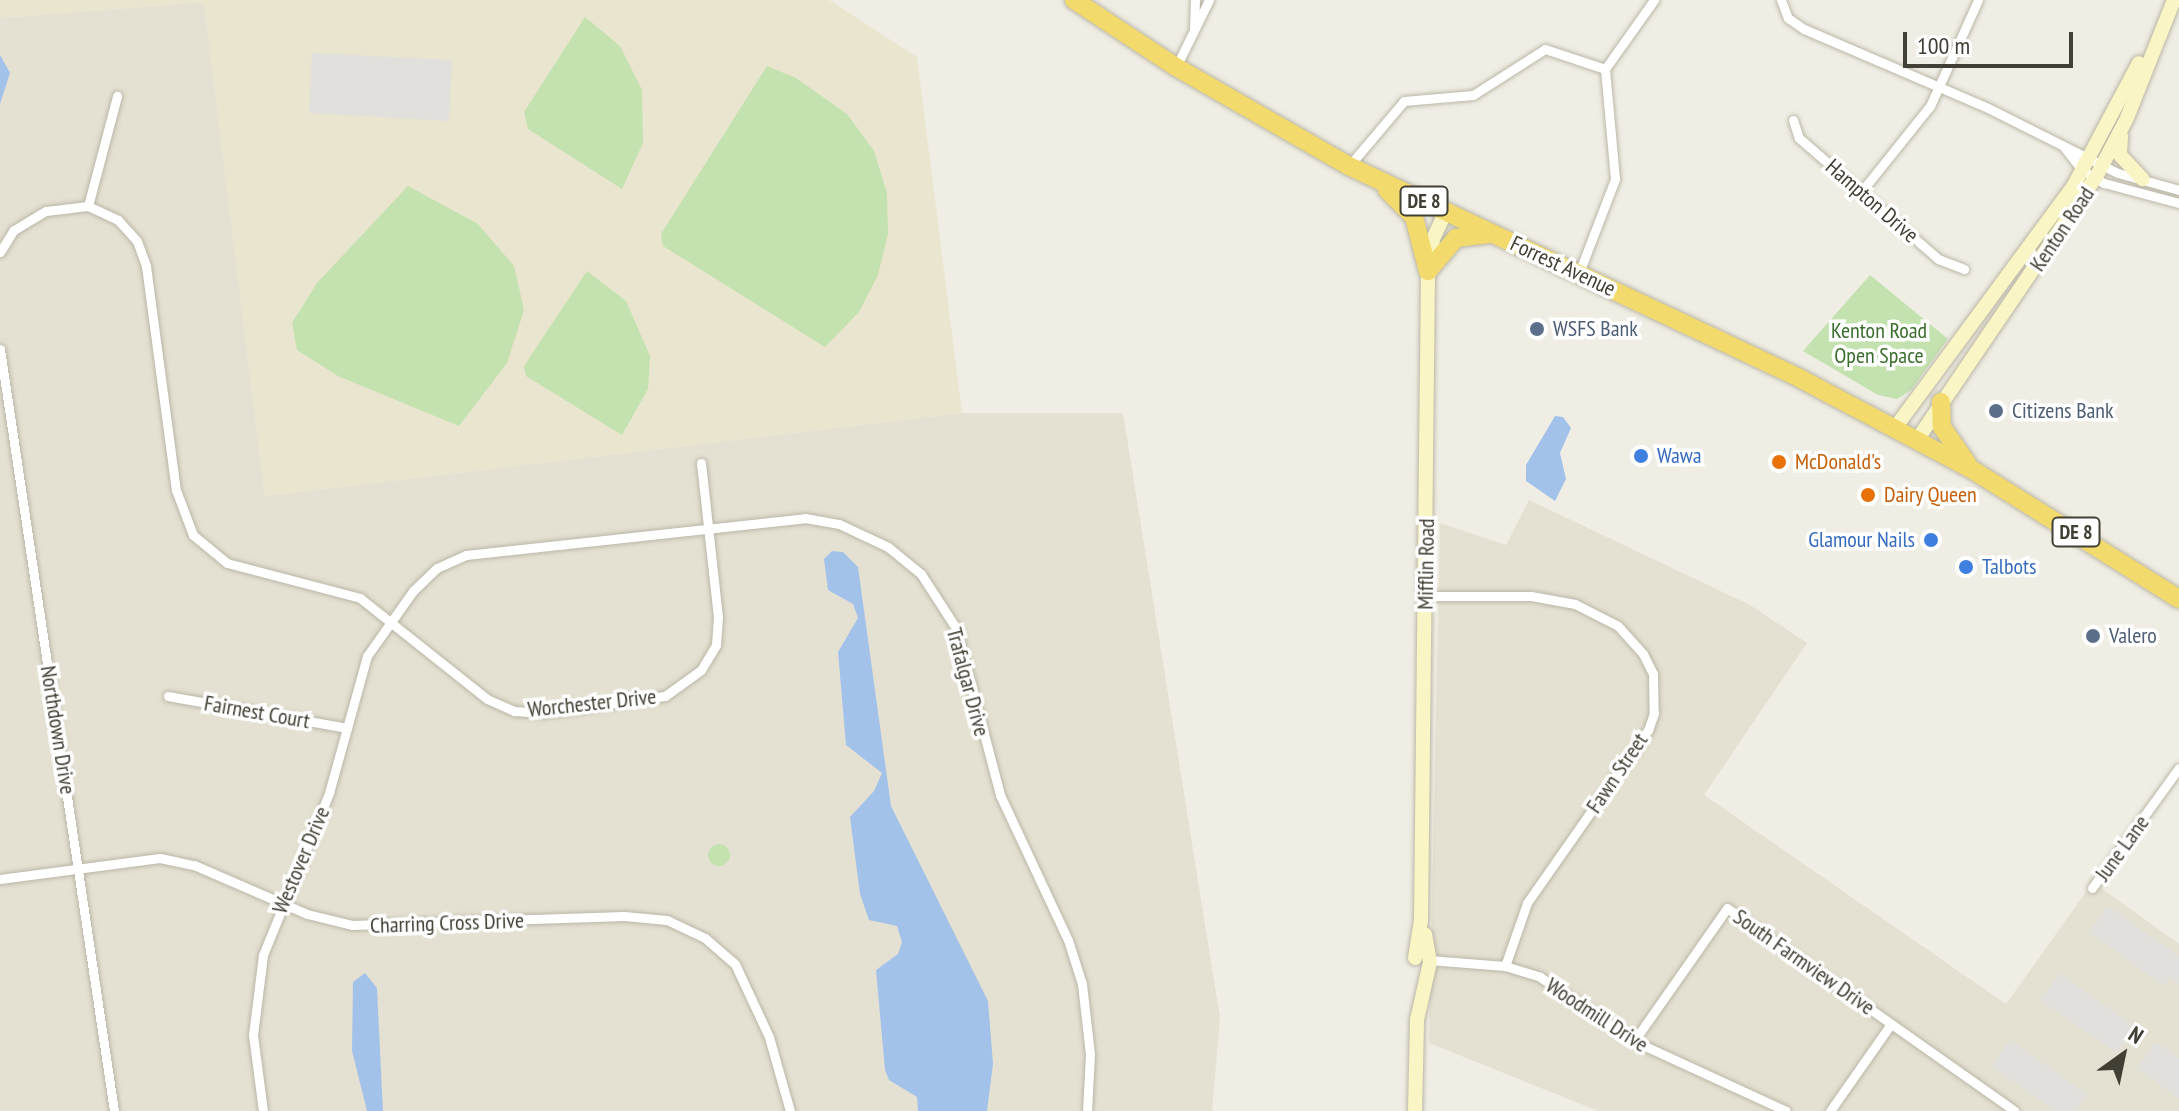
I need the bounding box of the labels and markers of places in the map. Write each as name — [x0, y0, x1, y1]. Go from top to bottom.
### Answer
place label: WSFS Bank — [1553, 316, 1638, 342]
marker: WSFS Bank — [1528, 320, 1546, 338]
place label: Citizens Bank — [2012, 398, 2114, 424]
marker: Citizens Bank — [1987, 402, 2005, 420]
place label: Wawa — [1657, 443, 1702, 469]
marker: Wawa — [1632, 447, 1650, 465]
place label: McDonald's — [1795, 449, 1881, 475]
marker: McDonald's — [1770, 453, 1788, 471]
place label: Dairy Queen — [1884, 482, 1977, 508]
marker: Dairy Queen — [1859, 486, 1877, 504]
place label: Glamour Nails — [1808, 527, 1915, 553]
marker: Glamour Nails — [1922, 531, 1940, 549]
place label: Talbots — [1982, 554, 2036, 580]
marker: Talbots — [1957, 558, 1975, 576]
place label: Valero — [2109, 623, 2157, 649]
marker: Valero — [2084, 627, 2102, 645]

